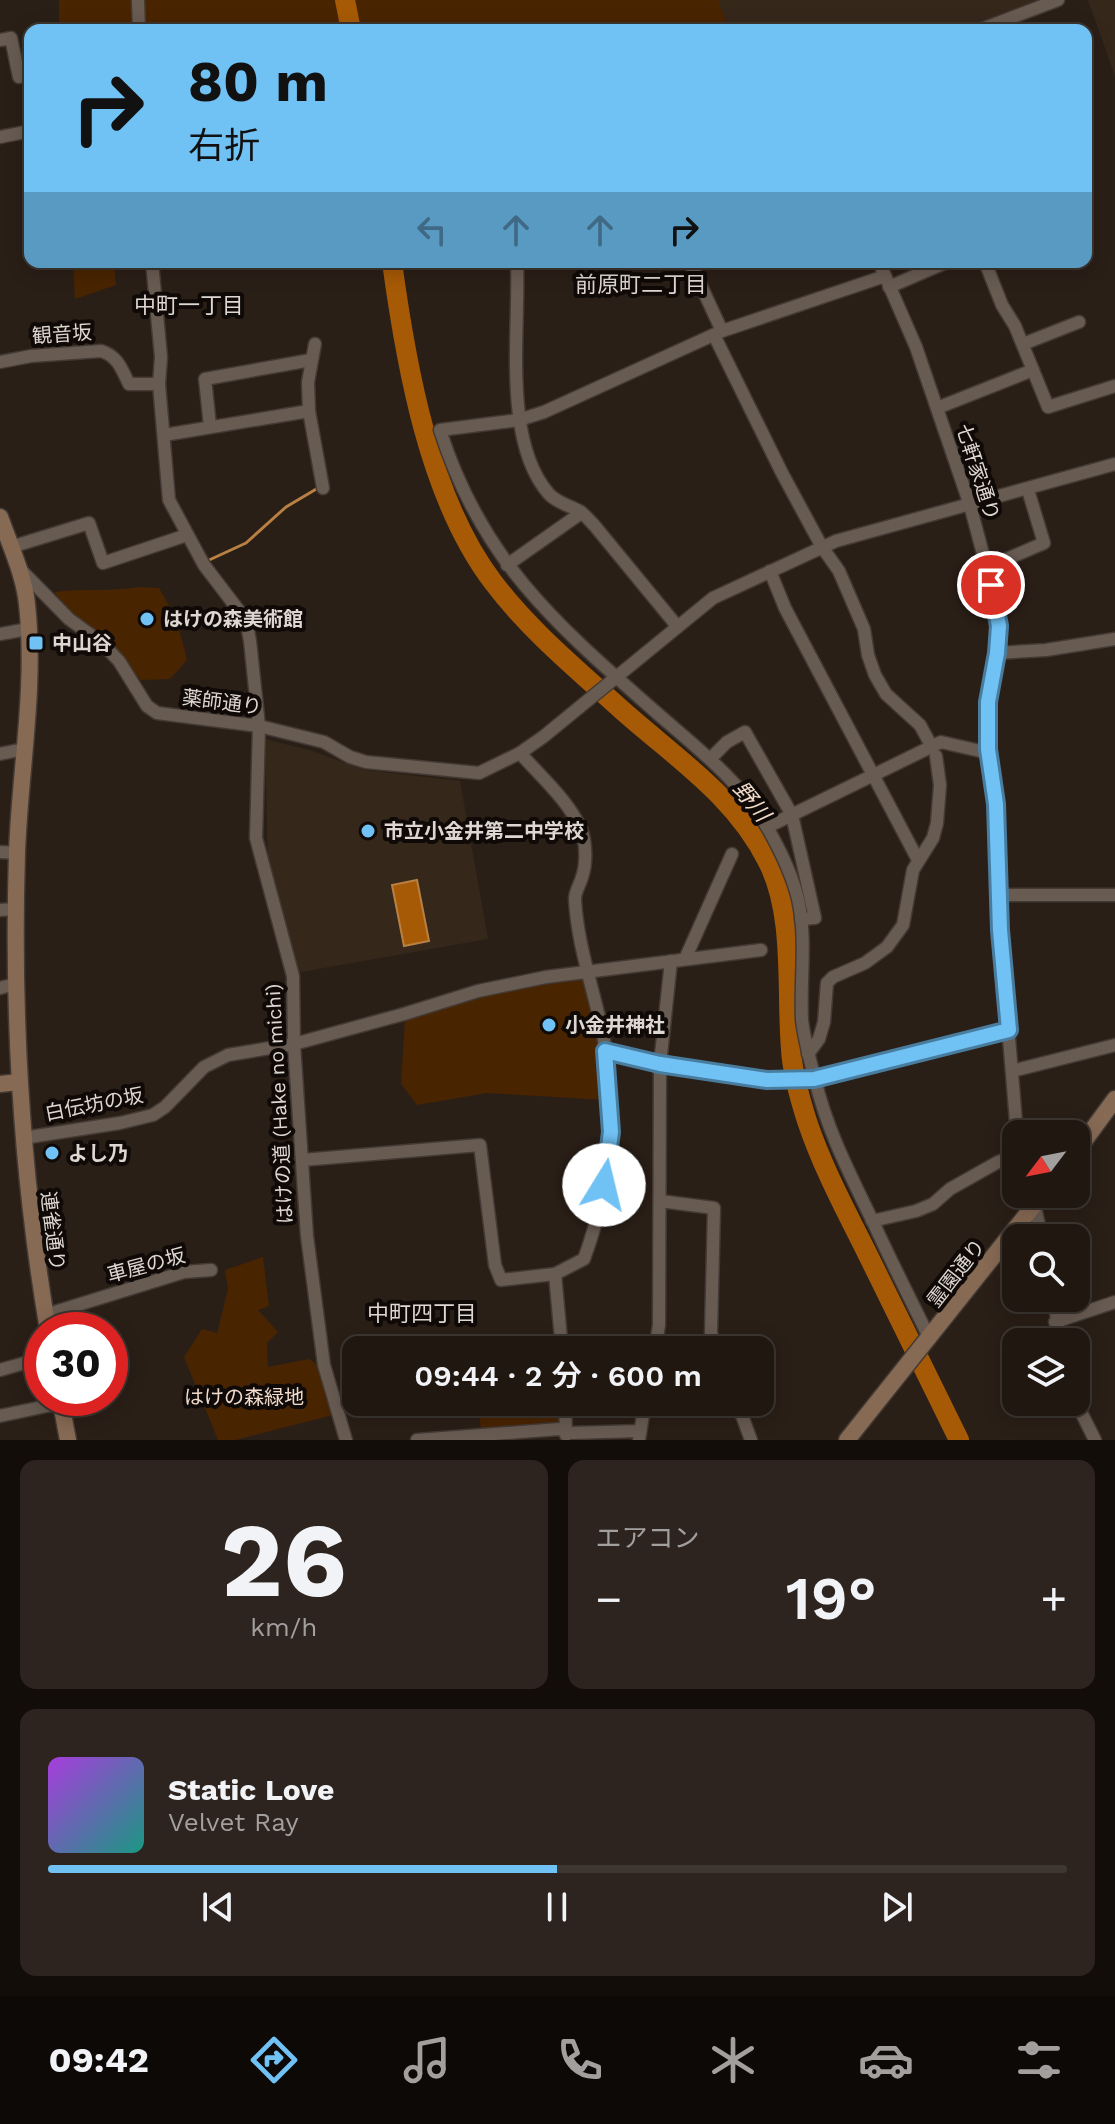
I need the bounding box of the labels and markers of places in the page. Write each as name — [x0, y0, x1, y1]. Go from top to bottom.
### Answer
pin — [957, 551, 1025, 619]
place label: はけの森美術館 — [163, 607, 303, 631]
marker: はけの森美術館 — [138, 610, 156, 628]
place label: 中山谷 — [52, 631, 112, 655]
marker: 中山谷 — [27, 634, 45, 652]
place label: 市立小金井第二中学校 — [384, 819, 584, 843]
marker: 市立小金井第二中学校 — [359, 822, 377, 840]
place label: 小金井神社 — [565, 1013, 665, 1037]
marker: 小金井神社 — [540, 1016, 558, 1034]
place label: よし乃 — [68, 1141, 128, 1165]
marker: よし乃 — [43, 1144, 61, 1162]

